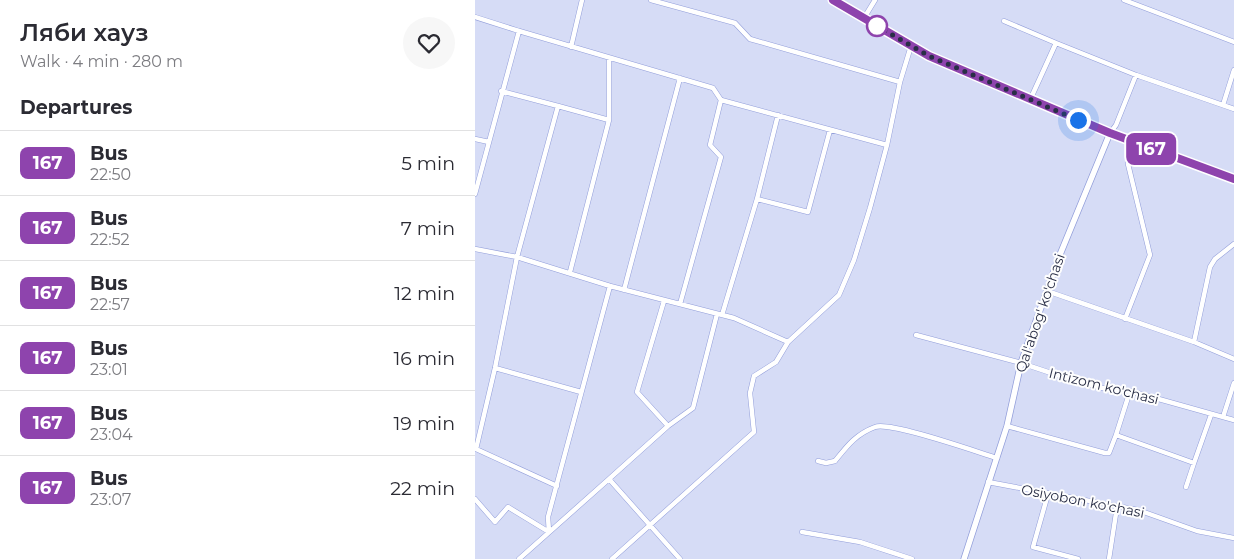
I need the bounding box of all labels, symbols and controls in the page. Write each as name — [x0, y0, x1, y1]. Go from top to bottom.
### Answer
unlabelled marker — [866, 15, 888, 37]
button: heart — [403, 17, 455, 69]
text: Ляби хауз — [20, 18, 149, 47]
text: Walk · 4 min · 280 m — [20, 52, 183, 71]
text: Departures — [20, 96, 132, 119]
your location — [1066, 108, 1091, 133]
line badge: 167 — [1122, 133, 1180, 165]
text: 167 — [1136, 138, 1166, 160]
text: Bus — [90, 142, 128, 165]
text: 167 — [33, 152, 62, 174]
text: 5 min — [401, 152, 455, 175]
text: 22:50 — [90, 165, 131, 184]
text: Bus — [90, 207, 128, 230]
text: 167 — [33, 217, 62, 239]
text: 7 min — [401, 217, 455, 240]
text: 22:52 — [90, 230, 130, 249]
street label: Qal'abog' ko'chasi — [1011, 251, 1069, 375]
text: Bus — [90, 272, 128, 295]
text: 167 — [33, 282, 62, 304]
text: 12 min — [394, 282, 455, 305]
text: 22:57 — [90, 295, 130, 314]
text: Bus — [90, 337, 128, 360]
text: 167 — [33, 347, 62, 369]
text: 16 min — [393, 347, 455, 370]
text: 23:01 — [90, 360, 128, 379]
street label: Intizom ko'chasi — [1047, 364, 1161, 408]
text: Bus — [90, 402, 128, 425]
text: 167 — [33, 412, 62, 434]
text: 19 min — [393, 412, 455, 435]
text: 23:04 — [90, 425, 133, 444]
text: Bus — [90, 467, 128, 490]
text: 167 — [33, 477, 62, 499]
text: 22 min — [390, 477, 455, 500]
street label: Osiyobon ko'chasi — [1020, 480, 1146, 522]
text: 23:07 — [90, 490, 131, 509]

